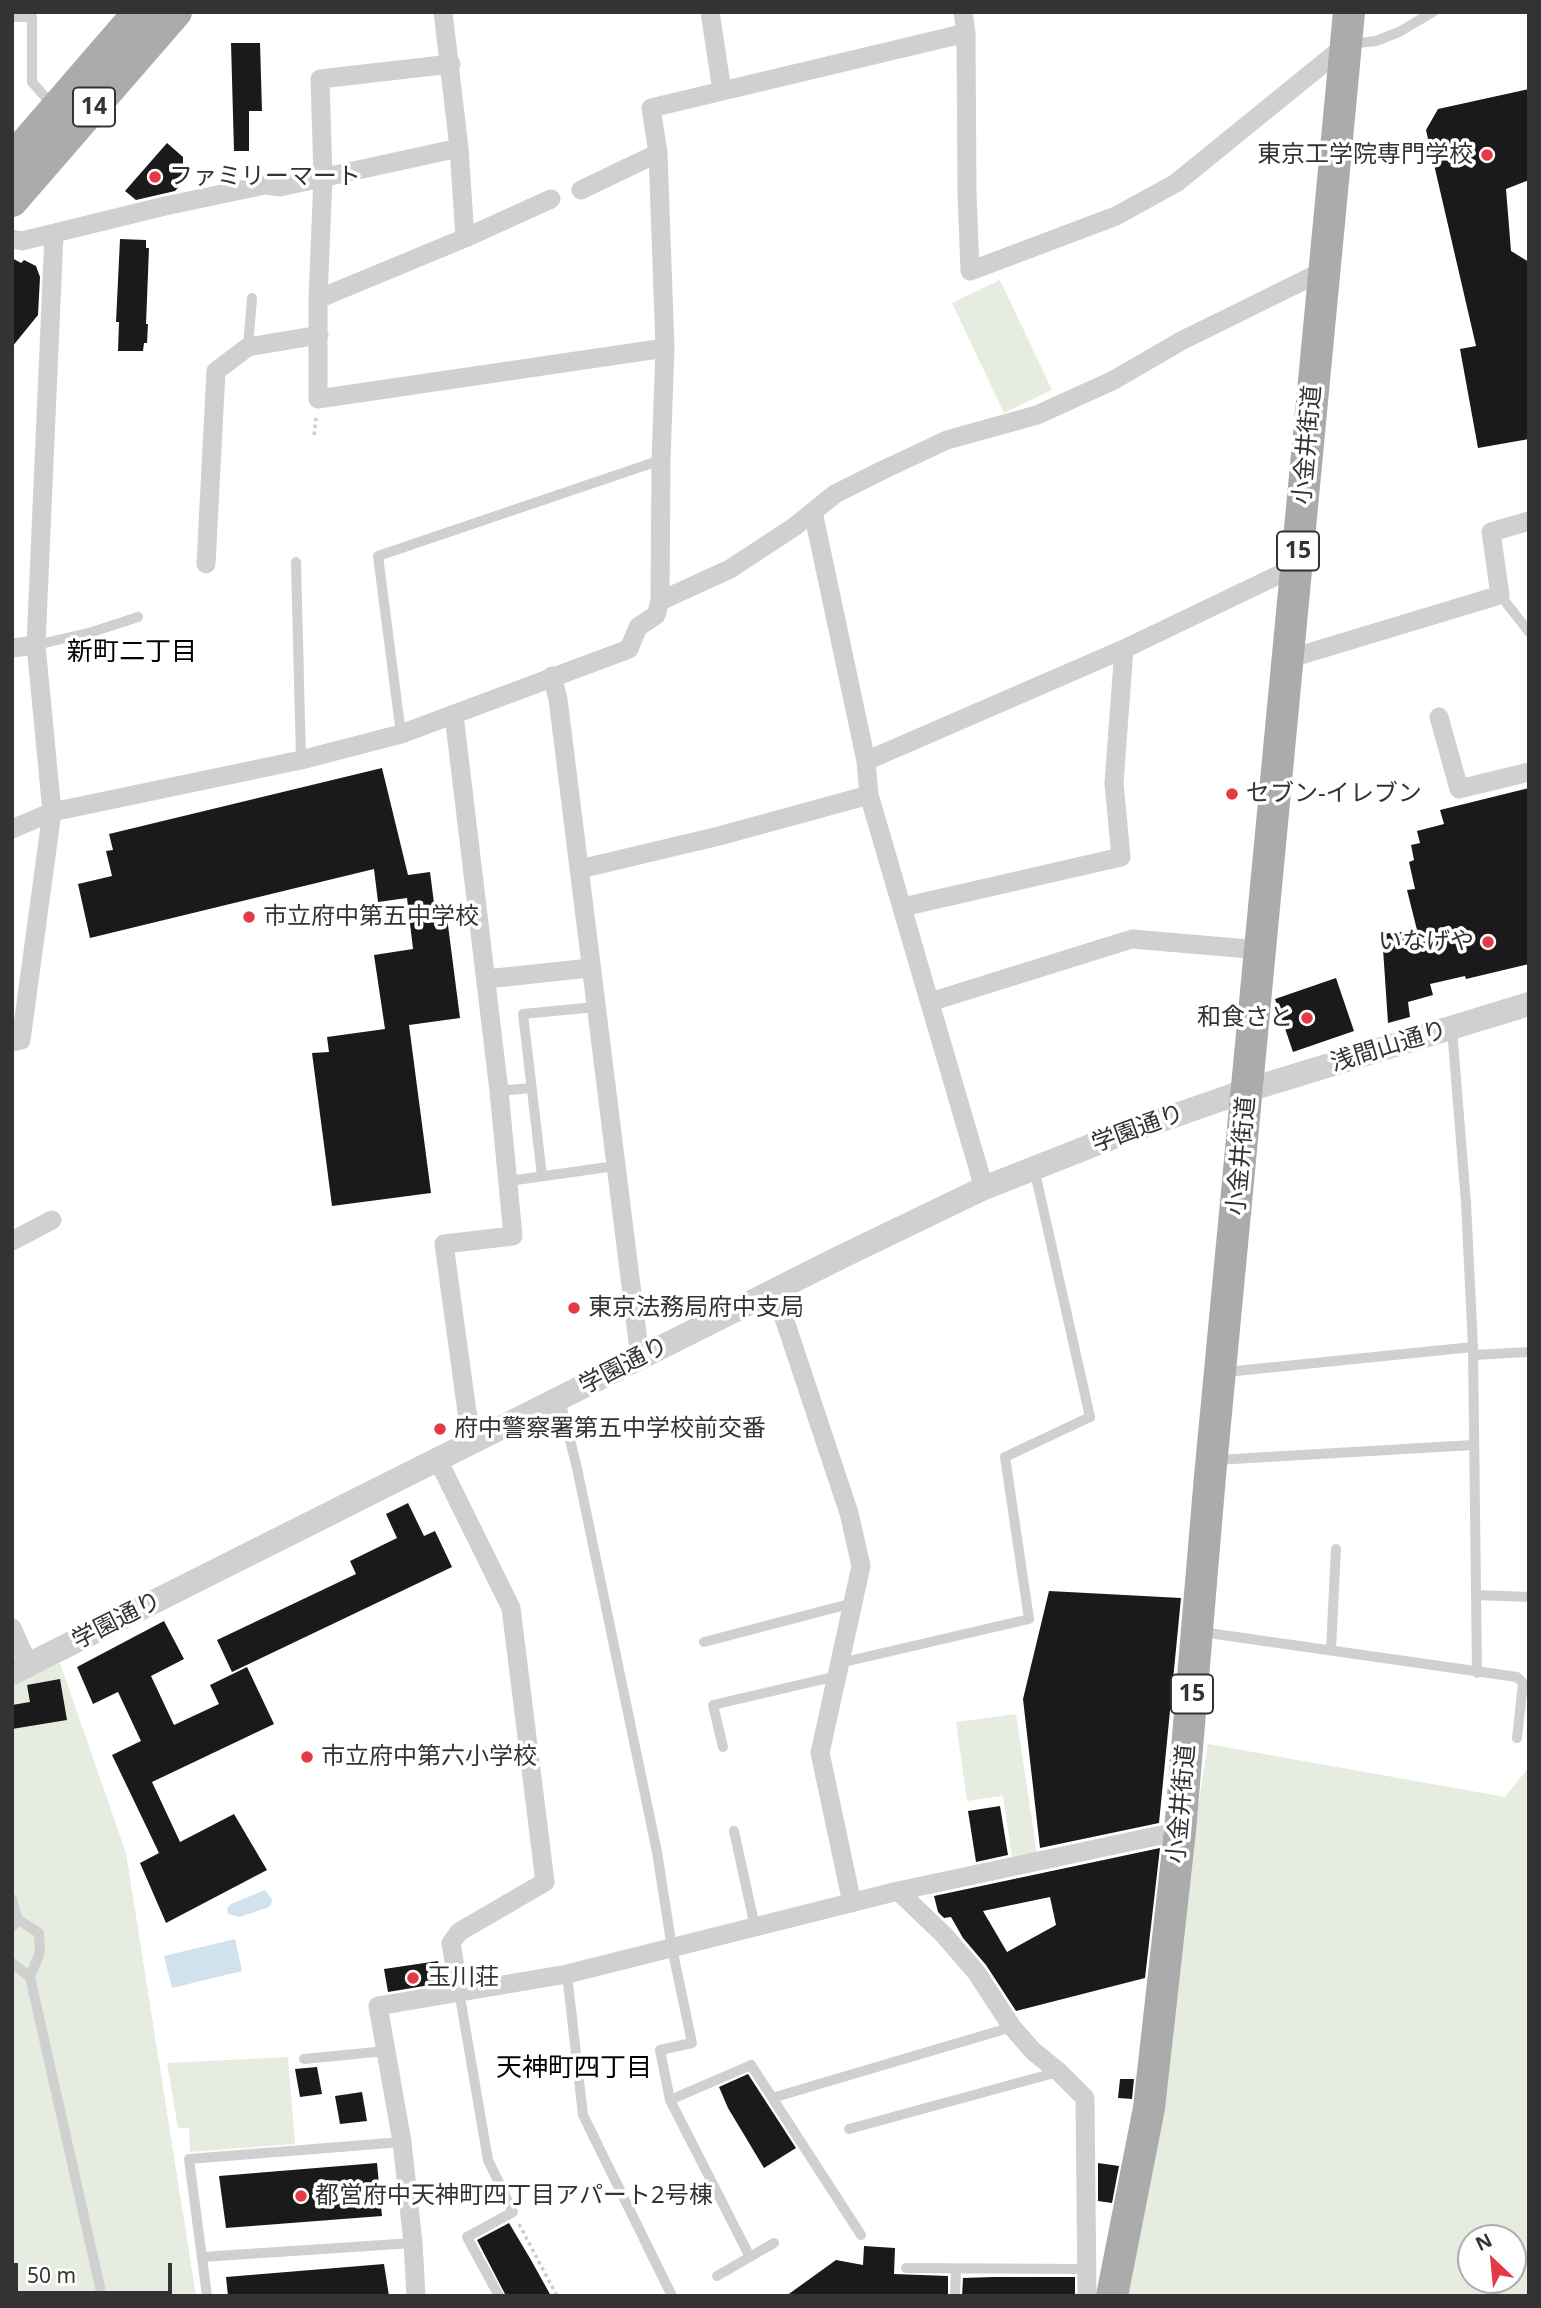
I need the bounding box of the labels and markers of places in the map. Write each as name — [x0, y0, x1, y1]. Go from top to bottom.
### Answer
place label: 東京工学院専門学校 — [1257, 141, 1473, 169]
marker: 東京工学院専門学校 — [1479, 147, 1495, 163]
place label: ファミリーマート — [169, 163, 361, 191]
marker: ファミリーマート — [147, 169, 163, 185]
place label: セブン-イレブン — [1246, 780, 1422, 808]
marker: セブン-イレブン — [1224, 786, 1240, 802]
place label: 市立府中第五中学校 — [263, 903, 479, 931]
marker: 市立府中第五中学校 — [241, 909, 257, 925]
place label: いなげや — [1378, 928, 1474, 956]
marker: いなげや — [1480, 934, 1496, 950]
place label: 和食さと — [1197, 1004, 1293, 1032]
marker: 和食さと — [1299, 1010, 1315, 1026]
place label: 東京法務局府中支局 — [588, 1294, 804, 1322]
marker: 東京法務局府中支局 — [566, 1300, 582, 1316]
place label: 府中警察署第五中学校前交番 — [454, 1415, 766, 1443]
marker: 府中警察署第五中学校前交番 — [432, 1421, 448, 1437]
place label: 市立府中第六小学校 — [321, 1743, 537, 1771]
marker: 市立府中第六小学校 — [299, 1749, 315, 1765]
place label: 玉川荘 — [427, 1964, 499, 1992]
marker: 玉川荘 — [405, 1970, 421, 1986]
place label: 都営府中天神町四丁目アパート2号棟 — [315, 2182, 713, 2210]
marker: 都営府中天神町四丁目アパート2号棟 — [293, 2188, 309, 2204]

